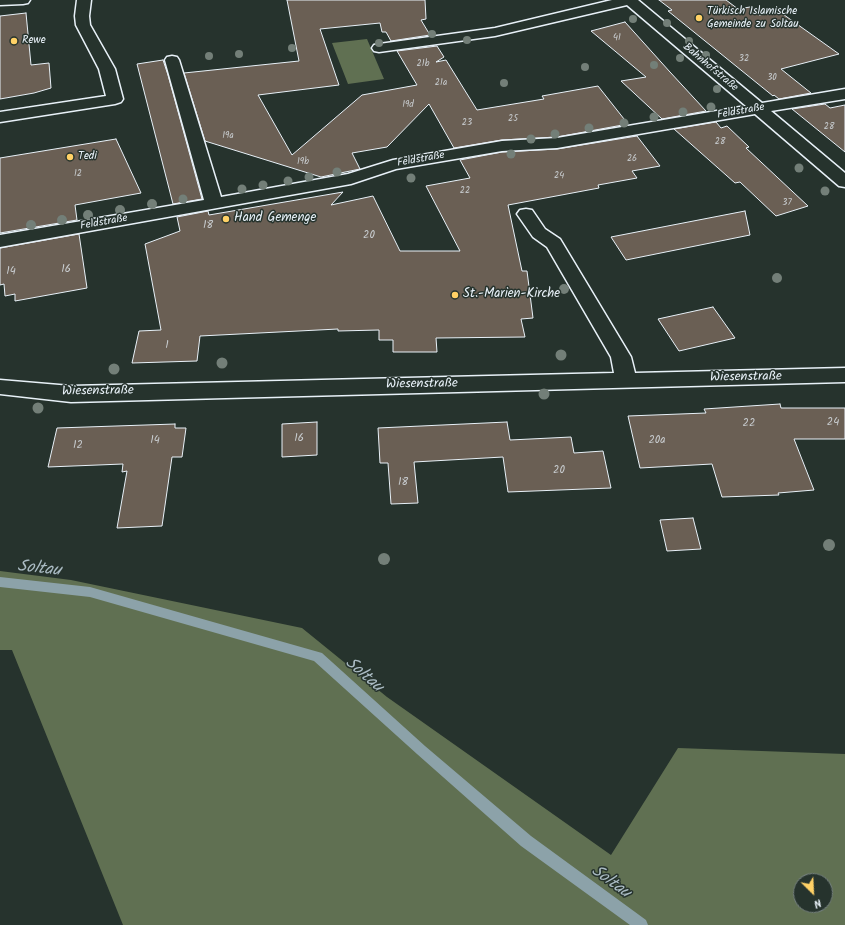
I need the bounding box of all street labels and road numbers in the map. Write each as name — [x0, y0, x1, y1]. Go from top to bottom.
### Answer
street label: Bahnhofstraße — [680, 41, 740, 95]
street label: Feldstraße — [716, 101, 766, 123]
street label: Feldstraße — [396, 149, 446, 171]
street label: Feldstraße — [79, 212, 129, 234]
street label: Wiesenstraße — [710, 370, 782, 386]
street label: Wiesenstraße — [386, 377, 458, 393]
street label: Wiesenstraße — [62, 384, 134, 400]

